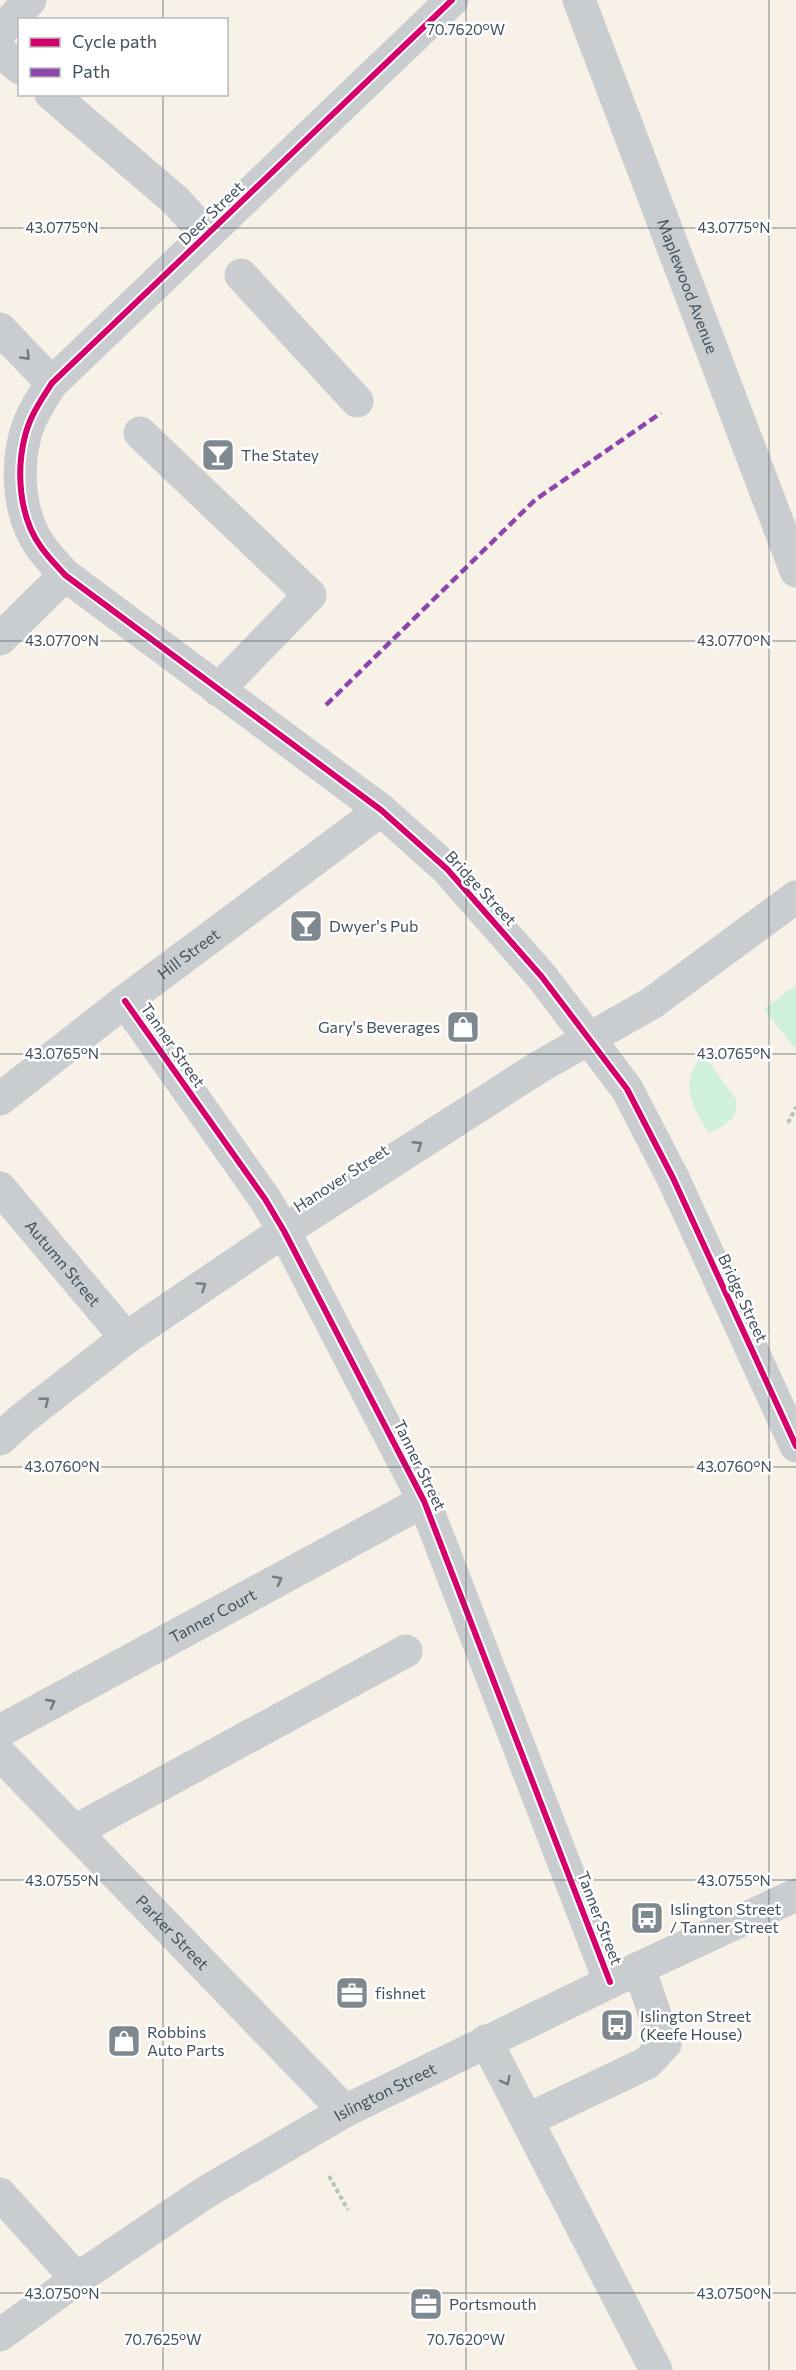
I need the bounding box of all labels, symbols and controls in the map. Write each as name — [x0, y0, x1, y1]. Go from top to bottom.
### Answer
legend — [18, 18, 228, 96]
text: 70.7620°W — [427, 20, 505, 38]
text: Cycle path — [72, 30, 157, 52]
text: Path — [72, 60, 110, 82]
street label: Deer Street — [174, 177, 248, 248]
street label: Maplewood Avenue — [654, 216, 722, 356]
text: 43.0775°N — [25, 218, 99, 236]
text: 43.0775°N — [697, 218, 771, 236]
one-way arrow — [19, 348, 30, 359]
bar icon: The Statey — [200, 437, 236, 473]
place label: The Statey — [241, 445, 319, 464]
text: 43.0770°N — [25, 631, 99, 649]
text: 43.0770°N — [697, 631, 771, 649]
street label: Bridge Street — [442, 846, 521, 929]
bar icon: Dwyer's Pub — [288, 908, 324, 944]
place label: Dwyer's Pub — [329, 916, 418, 935]
street label: Hill Street — [153, 924, 223, 983]
street label: Tanner Street — [137, 999, 210, 1091]
shop icon: Gary's Beverages — [445, 1009, 481, 1045]
place label: Gary's Beverages — [318, 1017, 440, 1036]
text: 43.0765°N — [25, 1044, 99, 1062]
text: 43.0765°N — [697, 1044, 771, 1062]
street label: Hanover Street — [289, 1139, 392, 1215]
one-way arrow — [411, 1141, 422, 1152]
street label: Autumn Street — [22, 1216, 105, 1310]
street label: Bridge Street — [715, 1251, 772, 1345]
one-way arrow — [196, 1282, 207, 1293]
one-way arrow — [38, 1398, 49, 1409]
street label: Tanner Street — [390, 1416, 451, 1514]
text: 43.0760°N — [24, 1457, 100, 1475]
text: 43.0760°N — [696, 1457, 772, 1475]
one-way arrow — [272, 1576, 282, 1587]
street label: Tanner Court — [166, 1584, 260, 1646]
one-way arrow — [45, 1699, 56, 1710]
street label: Tanner Street — [574, 1868, 627, 1968]
text: 43.0755°N — [25, 1871, 99, 1889]
text: 43.0755°N — [697, 1871, 771, 1889]
street label: Parker Street — [132, 1891, 213, 1974]
place label: Islington Street / Tanner Street — [670, 1899, 782, 1936]
bus stop icon: Islington Street / Tanner Street — [629, 1900, 665, 1936]
office icon: fishnet — [334, 1975, 370, 2011]
place label: fishnet — [375, 1983, 426, 2002]
place label: Islington Street (Keefe House) — [640, 2006, 752, 2043]
bus stop icon: Islington Street (Keefe House) — [599, 2007, 635, 2043]
place label: Robbins Auto Parts — [147, 2022, 225, 2059]
shop icon: Robbins Auto Parts — [106, 2023, 142, 2059]
street label: Islington Street — [330, 2058, 439, 2124]
one-way arrow — [499, 2074, 511, 2085]
text: 43.0750°N — [25, 2284, 99, 2302]
text: 43.0750°N — [697, 2284, 771, 2302]
office icon: Portsmouth — [408, 2286, 444, 2322]
place label: Portsmouth — [449, 2294, 537, 2313]
text: 70.7625°W — [124, 2330, 202, 2348]
text: 70.7620°W — [427, 2330, 505, 2348]

